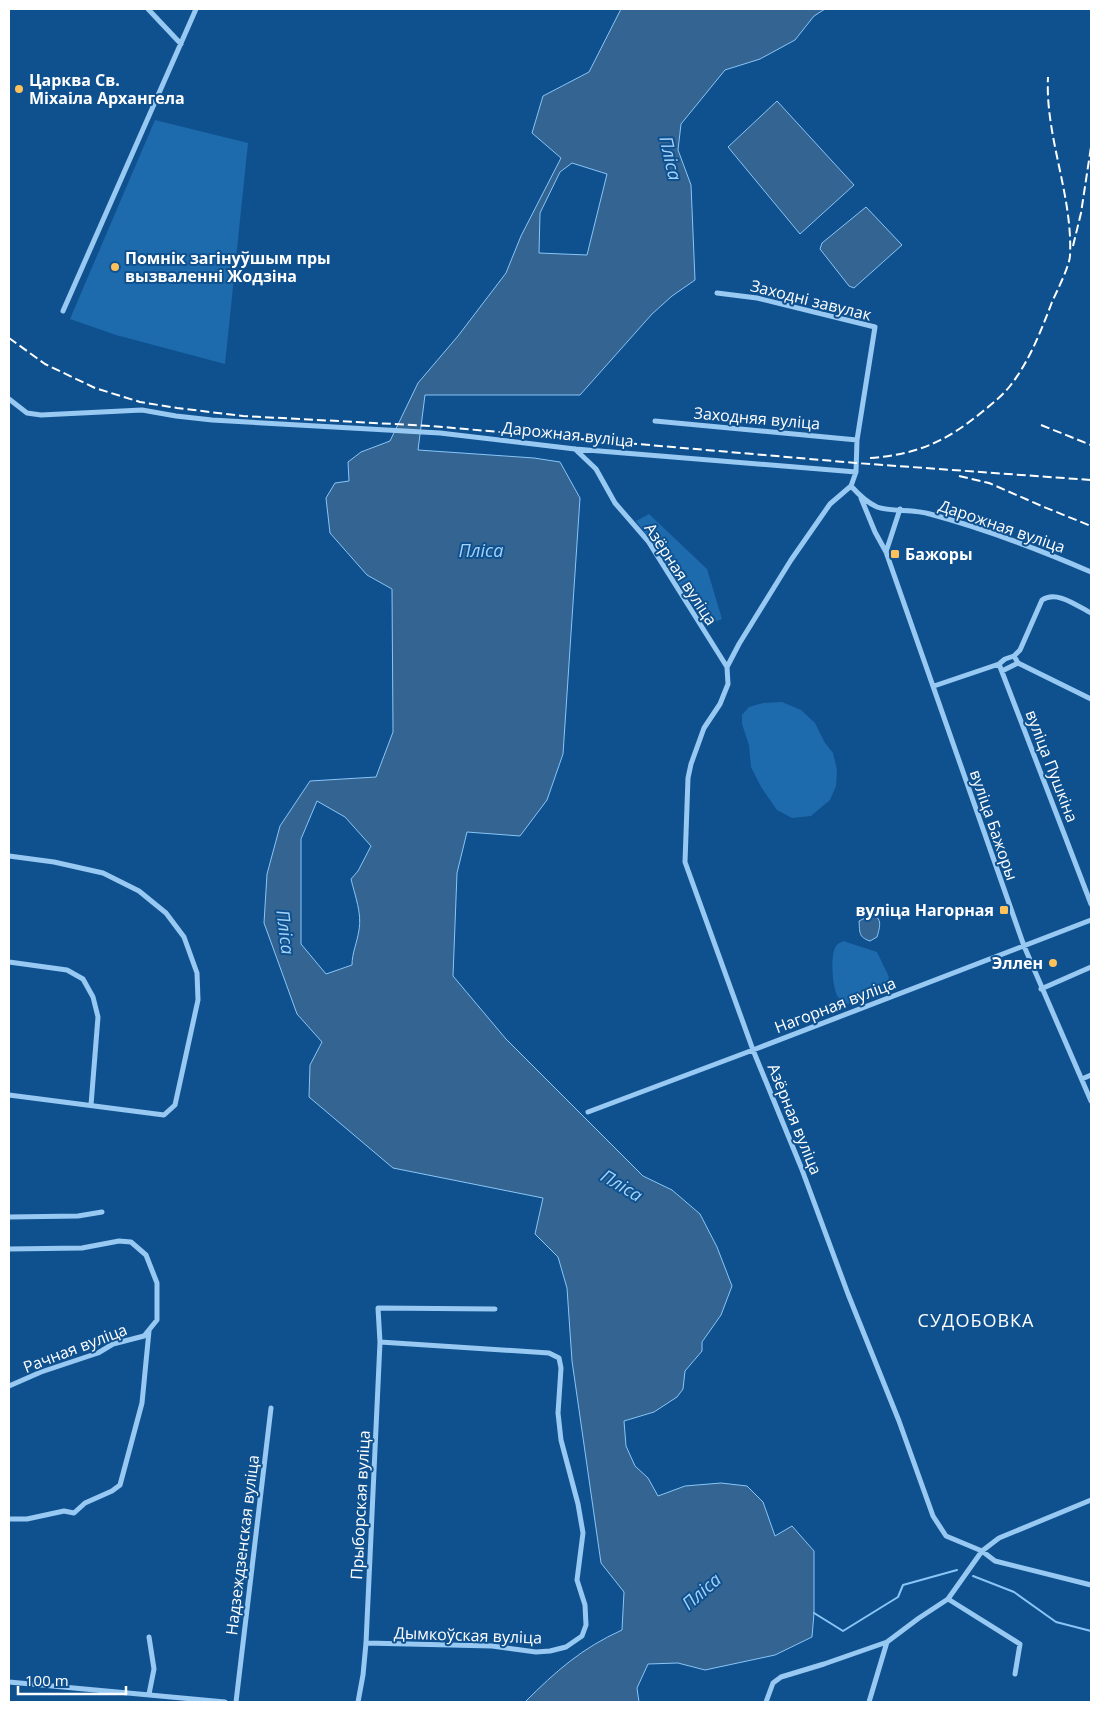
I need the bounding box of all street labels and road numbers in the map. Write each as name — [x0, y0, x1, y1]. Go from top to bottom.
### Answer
street label: Заходні завулак — [748, 274, 874, 326]
street label: Заходняя вуліца — [693, 402, 821, 434]
street label: Дарожная вуліца — [501, 416, 635, 452]
street label: Дарожная вуліца — [936, 494, 1068, 558]
street label: Азёрная вуліца — [640, 519, 722, 629]
street label: вуліца Пушкіна — [1020, 707, 1084, 825]
street label: вуліца Бажоры — [965, 767, 1023, 883]
street label: Нагорная вуліца — [771, 972, 899, 1038]
street label: Азёрная вуліца — [763, 1060, 827, 1178]
street label: Рачная вуліца — [20, 1318, 130, 1378]
street label: Прыборская вуліца — [345, 1430, 375, 1580]
street label: Надзеждзенская вуліца — [220, 1454, 264, 1636]
street label: Дымкоўская вуліца — [394, 1621, 542, 1649]

